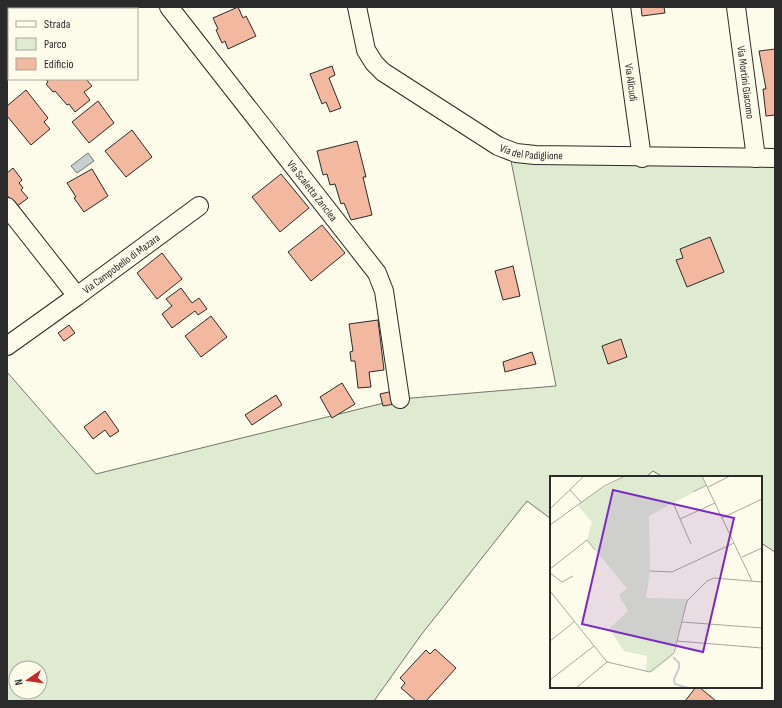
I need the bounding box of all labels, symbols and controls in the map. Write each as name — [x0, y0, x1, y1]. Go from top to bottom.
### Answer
legend — [8, 8, 138, 80]
text: Strada — [44, 17, 71, 32]
text: Parco — [44, 37, 67, 52]
street label: Via Mortini Giacomo — [734, 45, 757, 120]
text: Edificio — [44, 57, 73, 72]
street label: Via Alicudi — [622, 63, 640, 102]
street label: Via del Padiglione — [498, 141, 563, 162]
street label: Via Scaletta Zanclea — [284, 158, 340, 224]
street label: Via Campobello di Mazara — [80, 231, 163, 297]
inset map — [550, 476, 762, 688]
north arrow — [8, 660, 48, 700]
text: N — [12, 678, 26, 686]

